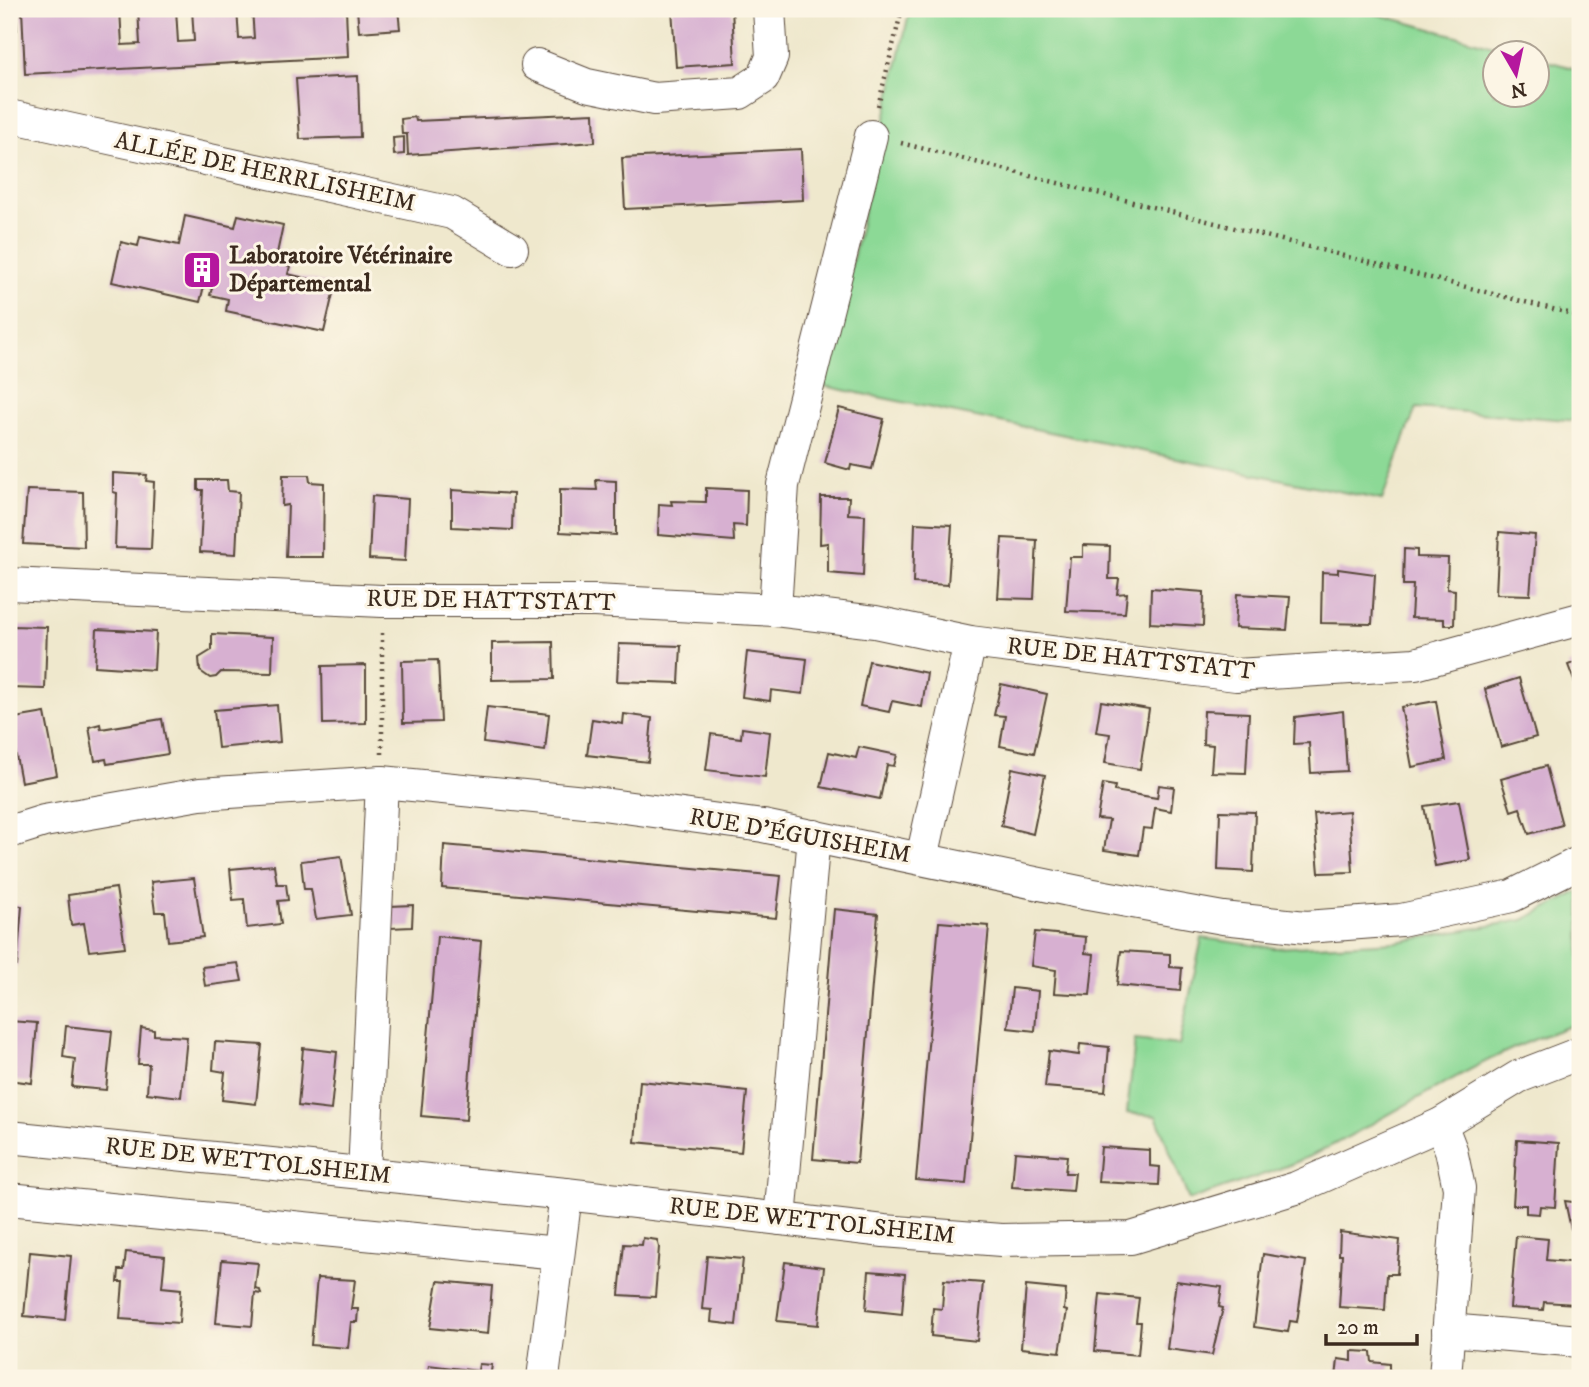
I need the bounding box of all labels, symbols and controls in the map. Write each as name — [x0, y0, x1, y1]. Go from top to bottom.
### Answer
north arrow — [1480, 38, 1550, 108]
text: N — [1509, 77, 1528, 102]
street label: ALLÉE DE HERRLISHEIM — [112, 125, 418, 219]
place label: Laboratoire Vétérinaire Départemental — [229, 241, 452, 299]
building icon: Laboratoire Vétérinaire Départemental — [181, 249, 223, 291]
street label: RUE DE HATTSTATT — [366, 584, 616, 618]
street label: RUE DE HATTSTATT — [1006, 631, 1256, 687]
street label: RUE D'ÉGUISHEIM — [687, 802, 913, 870]
street label: RUE DE WETTOLSHEIM — [104, 1131, 392, 1191]
street label: RUE DE WETTOLSHEIM — [668, 1191, 956, 1251]
scale bar — [1326, 1303, 1418, 1347]
text: 20 m — [1337, 1315, 1379, 1341]

